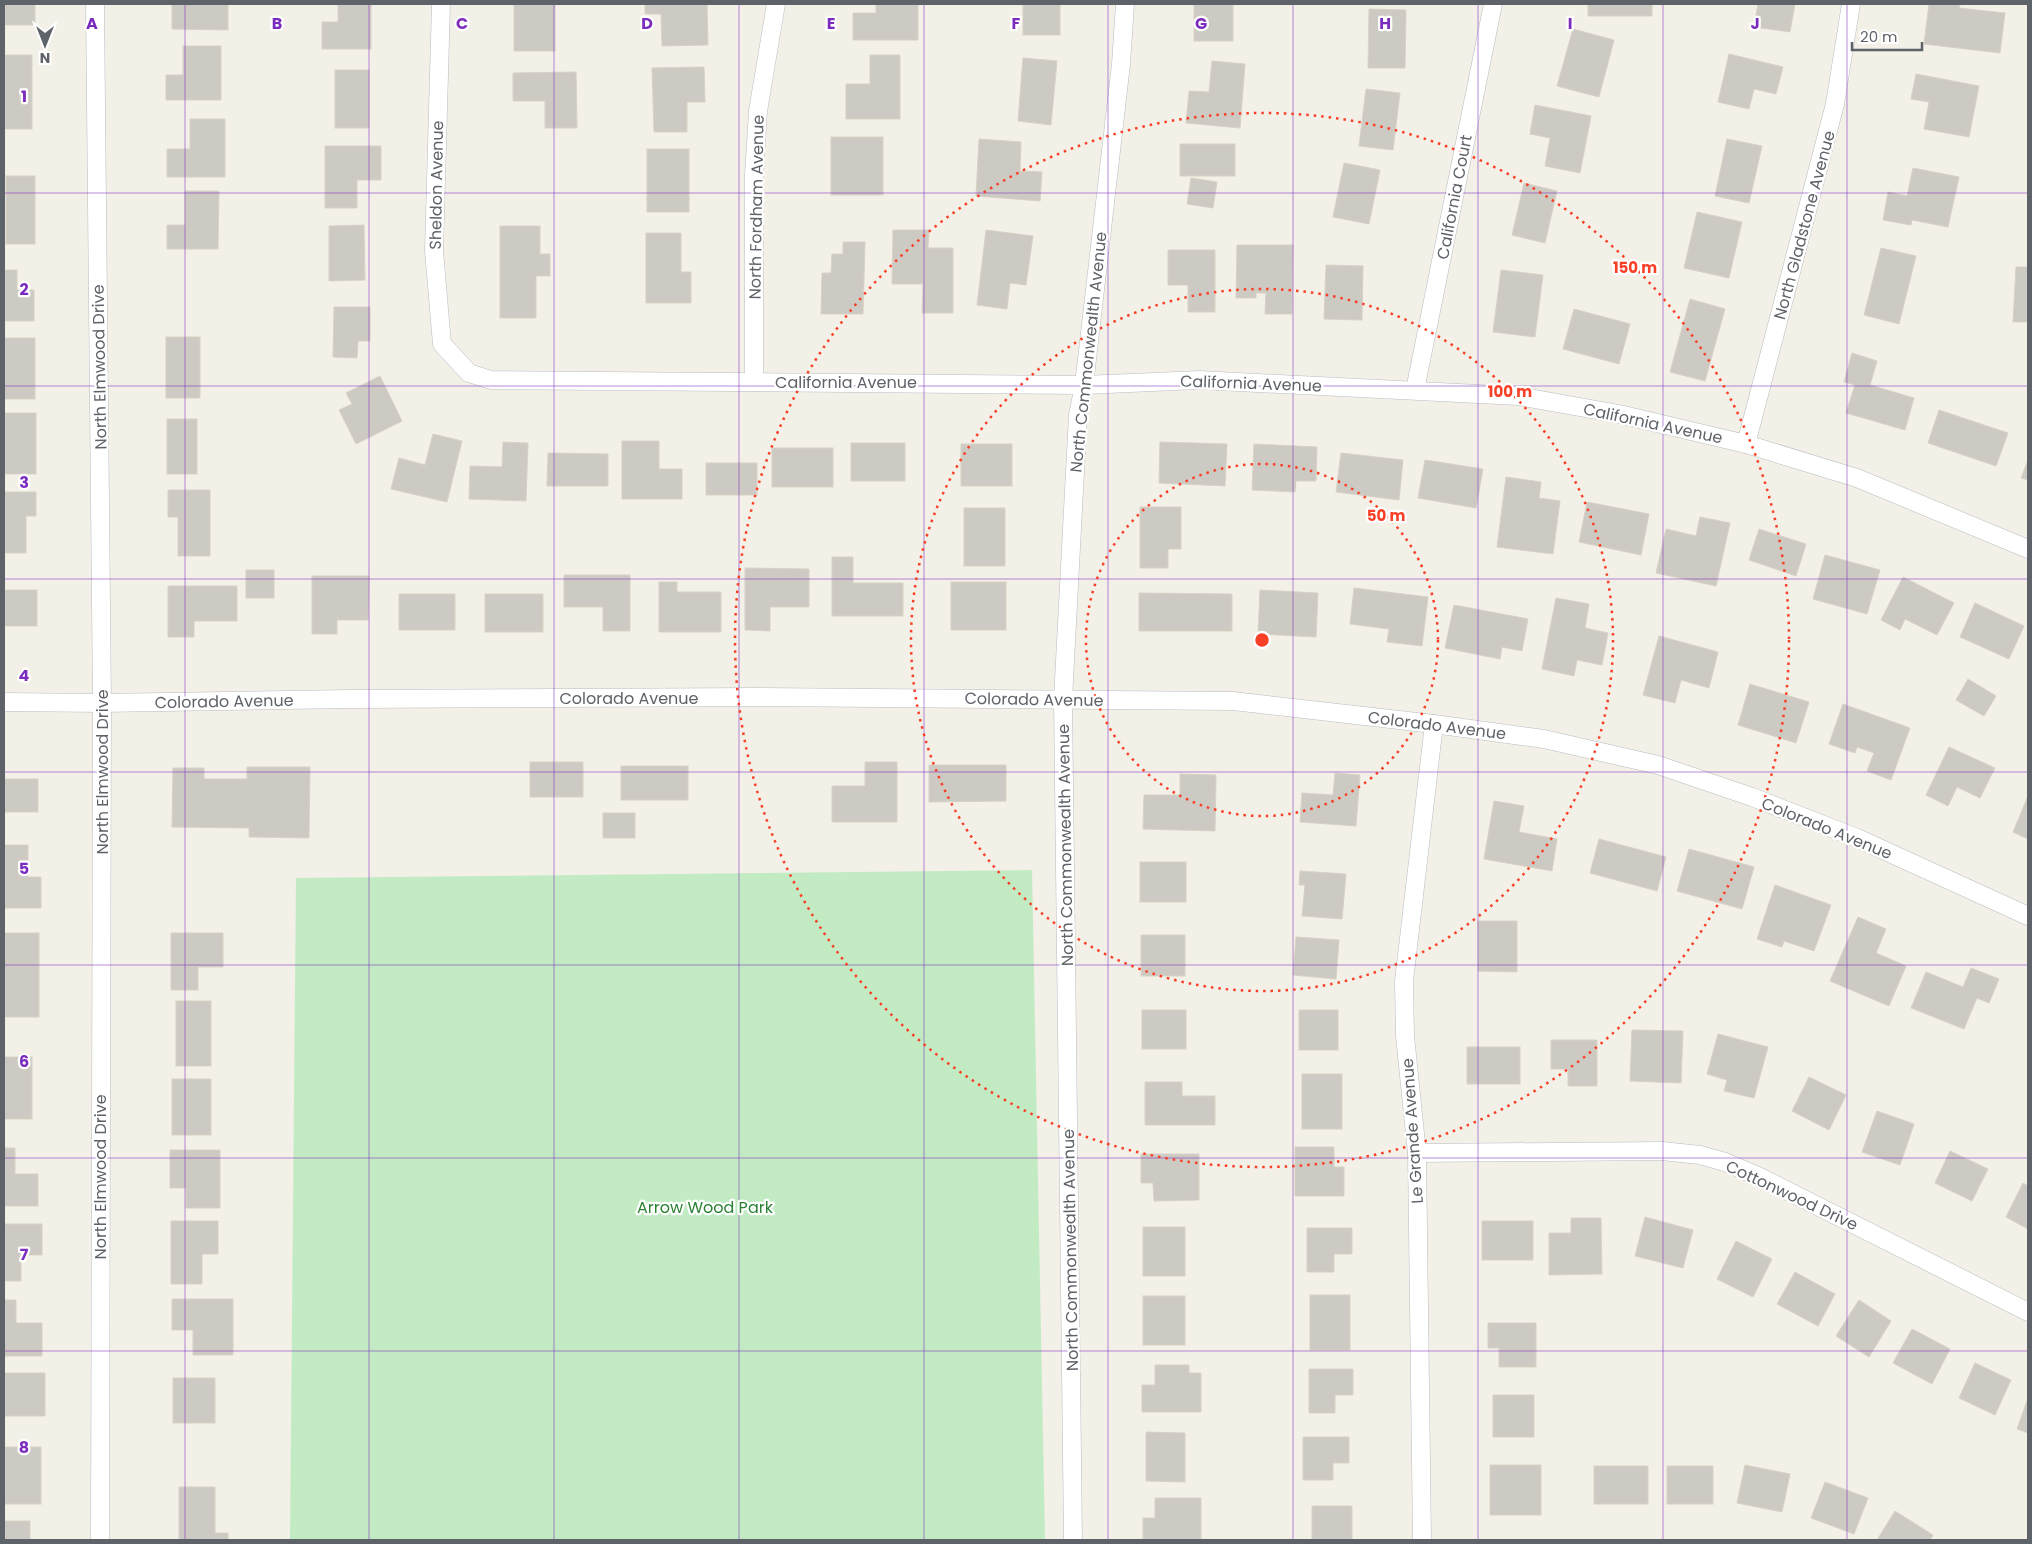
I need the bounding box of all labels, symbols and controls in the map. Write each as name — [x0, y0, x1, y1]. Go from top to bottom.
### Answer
text: A — [86, 12, 98, 35]
text: B — [272, 12, 282, 35]
text: C — [456, 12, 468, 35]
text: D — [641, 12, 653, 35]
text: E — [827, 12, 835, 35]
text: F — [1012, 12, 1021, 35]
text: G — [1195, 12, 1207, 35]
text: H — [1379, 12, 1391, 35]
text: I — [1568, 12, 1572, 35]
text: J — [1750, 12, 1760, 35]
north arrow — [20, 20, 70, 70]
scale bar — [1852, 20, 1922, 52]
text: 20 m — [1860, 26, 1898, 47]
text: N — [40, 48, 50, 68]
text: 1 — [21, 85, 27, 108]
street label: North Fordham Avenue — [743, 114, 770, 300]
street label: Sheldon Avenue — [424, 120, 449, 250]
street label: North Gladstone Avenue — [1768, 128, 1841, 322]
street label: California Court — [1431, 133, 1478, 261]
street label: North Commonwealth Avenue — [1064, 230, 1113, 474]
text: 150 m — [1613, 257, 1657, 278]
text: 2 — [19, 278, 29, 301]
street label: North Elmwood Drive — [87, 284, 112, 450]
street label: California Avenue — [1180, 370, 1322, 397]
street label: California Avenue — [775, 371, 917, 394]
text: 100 m — [1488, 381, 1532, 402]
street label: California Avenue — [1581, 397, 1725, 450]
text: 3 — [19, 471, 29, 494]
text: 50 m — [1367, 505, 1405, 526]
centre of rings — [1253, 631, 1271, 649]
text: 4 — [19, 664, 30, 687]
street label: Colorado Avenue — [560, 687, 699, 710]
street label: Colorado Avenue — [964, 687, 1104, 712]
street label: North Elmwood Drive — [91, 689, 114, 855]
street label: Colorado Avenue — [154, 689, 294, 714]
street label: Colorado Avenue — [1367, 706, 1507, 745]
street label: North Commonwealth Avenue — [1052, 724, 1079, 966]
street label: Colorado Avenue — [1758, 792, 1896, 865]
text: 5 — [19, 857, 29, 880]
text: 6 — [19, 1050, 29, 1073]
street label: Le Grande Avenue — [1396, 1057, 1429, 1204]
street label: North Elmwood Drive — [89, 1094, 112, 1260]
street label: North Commonwealth Avenue — [1057, 1129, 1084, 1371]
street label: Cottonwood Drive — [1722, 1155, 1862, 1236]
park label: Arrow Wood Park — [637, 1196, 774, 1219]
text: 7 — [20, 1243, 29, 1266]
text: 8 — [19, 1436, 29, 1459]

